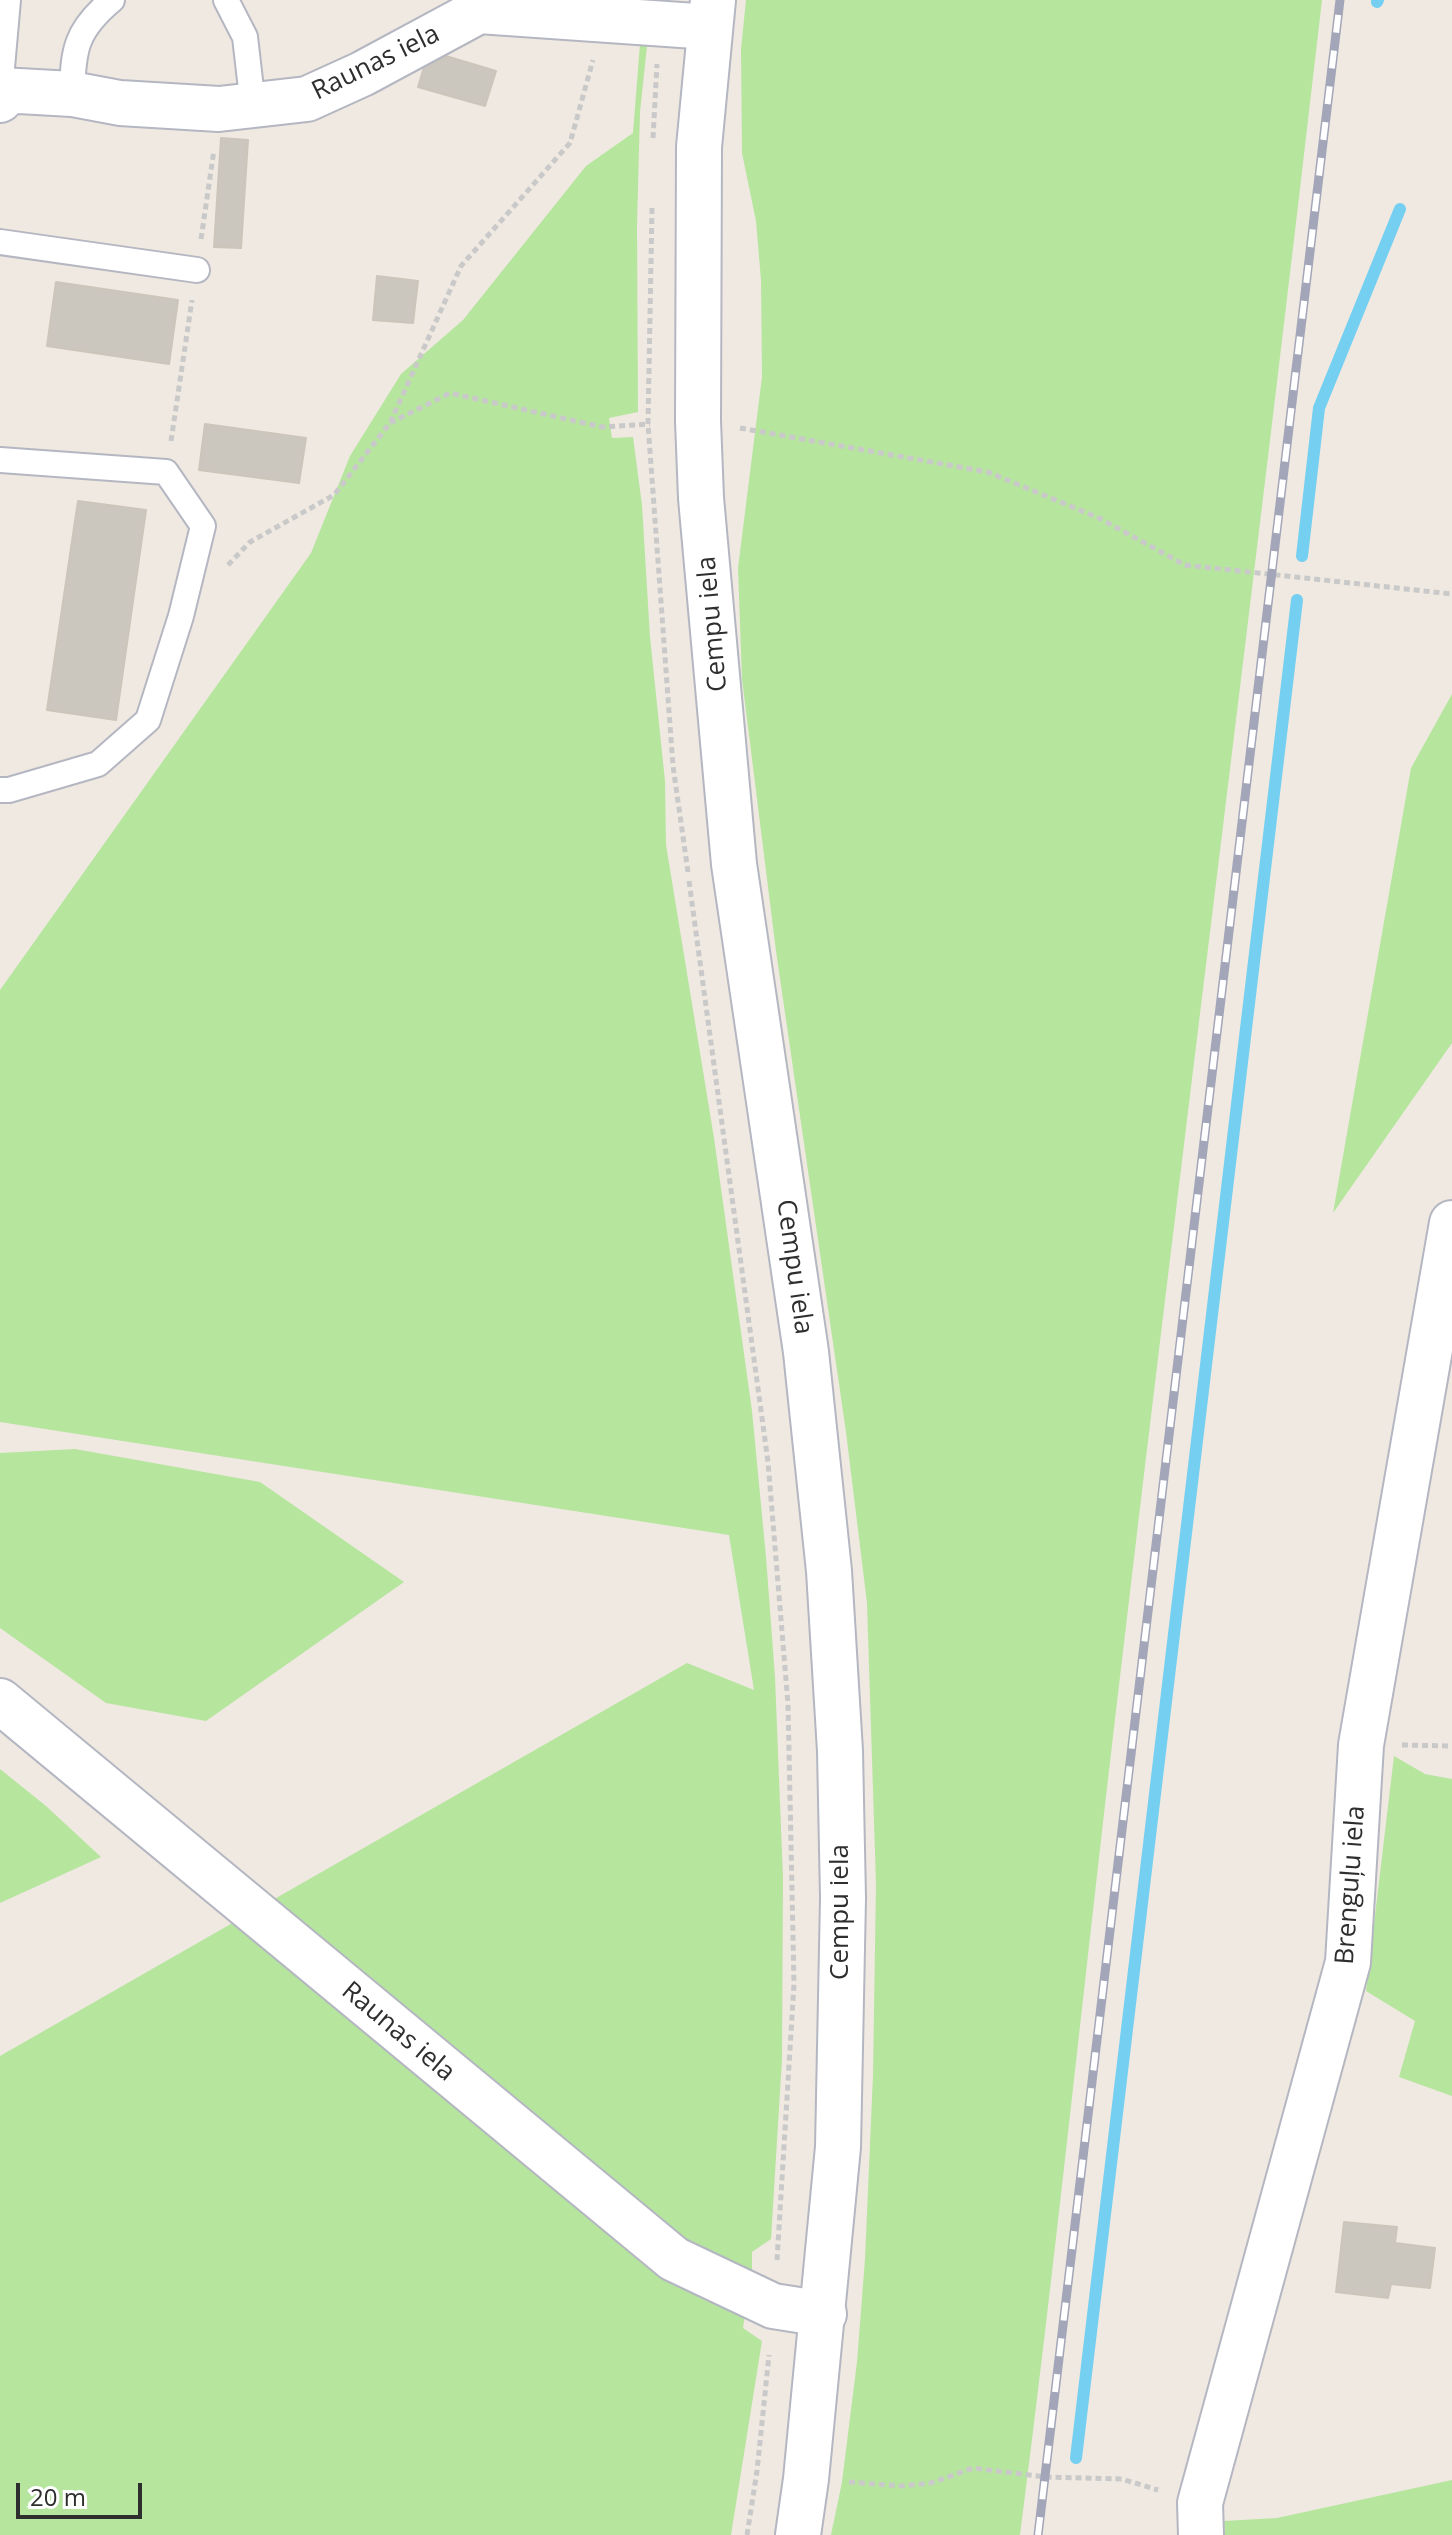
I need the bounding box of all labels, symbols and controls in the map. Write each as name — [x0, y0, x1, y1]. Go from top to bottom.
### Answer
street label: Raunas iela — [307, 19, 445, 107]
street label: Cempu iela — [692, 555, 734, 693]
street label: Cempu iela — [769, 1198, 819, 1336]
street label: Brenguļu iela — [1330, 1804, 1372, 1966]
street label: Cempu iela — [825, 1844, 857, 1980]
street label: Raunas iela — [335, 1976, 461, 2088]
scale bar — [20, 2467, 146, 2517]
text: 20 m — [30, 2480, 86, 2513]

